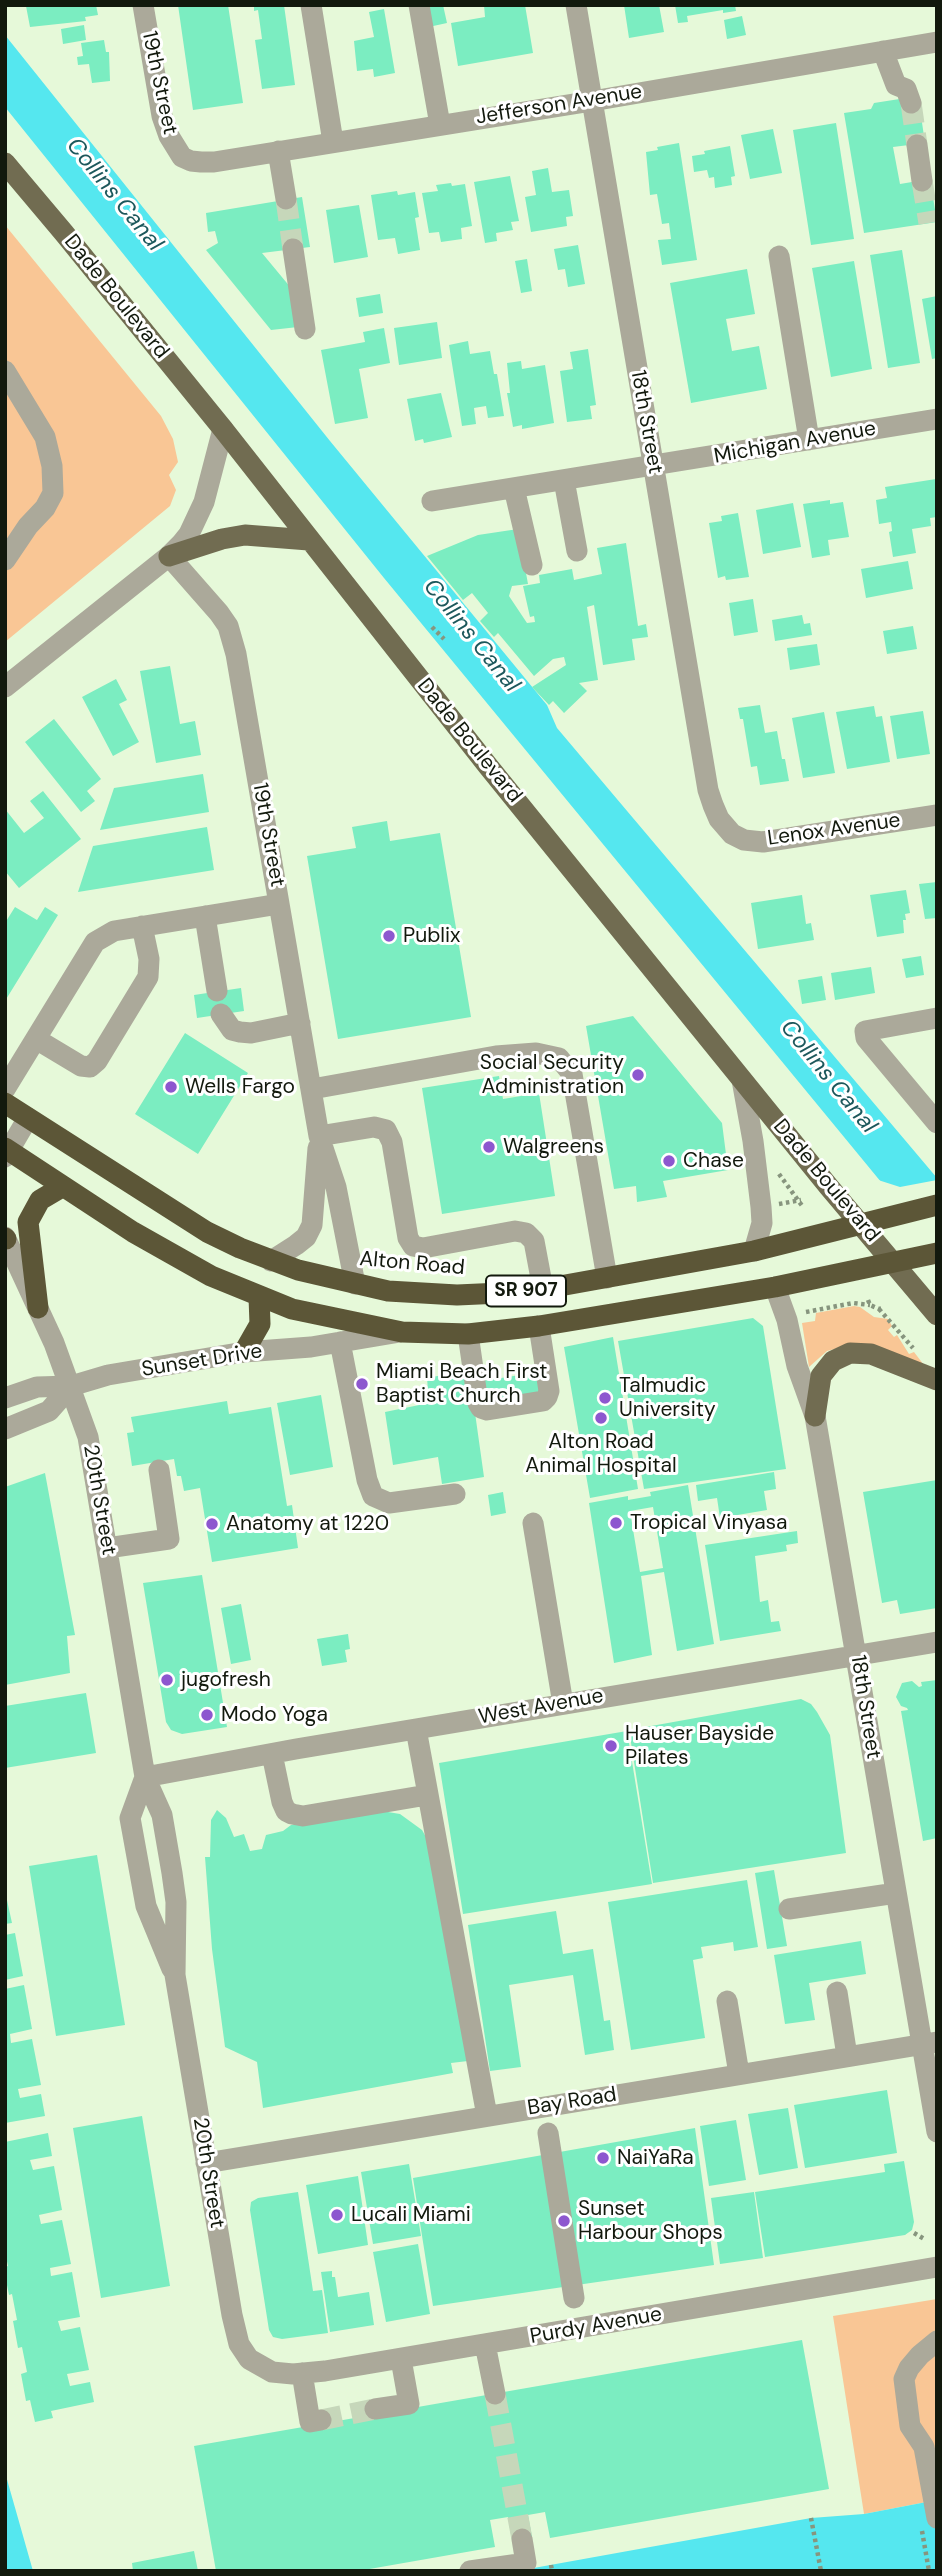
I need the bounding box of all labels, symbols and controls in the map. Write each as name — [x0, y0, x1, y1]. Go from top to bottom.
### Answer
street label: 19th Street — [136, 29, 182, 137]
street label: Jefferson Avenue — [474, 79, 644, 131]
water label: Collins Canal — [60, 133, 168, 257]
street label: Dade Boulevard — [58, 230, 174, 364]
street label: 18th Street — [624, 368, 668, 476]
street label: Michigan Avenue — [712, 416, 878, 470]
water label: Collins Canal — [417, 574, 525, 698]
street label: Dade Boulevard — [411, 674, 527, 808]
street label: 19th Street — [246, 781, 290, 889]
street label: Lenox Avenue — [766, 808, 902, 852]
place label: Publix — [403, 923, 460, 949]
marker: Publix — [381, 928, 397, 944]
water label: Collins Canal — [774, 1015, 882, 1139]
place label: Social Security Administration — [480, 1050, 624, 1100]
marker: Social Security Administration — [630, 1067, 646, 1083]
place label: Wells Fargo — [185, 1074, 295, 1100]
marker: Wells Fargo — [163, 1079, 179, 1095]
street label: Dade Boulevard — [767, 1115, 885, 1247]
place label: Walgreens — [503, 1134, 604, 1160]
marker: Walgreens — [481, 1139, 497, 1155]
place label: Chase — [683, 1148, 744, 1174]
marker: Chase — [661, 1153, 677, 1169]
street label: Alton Road — [358, 1247, 466, 1281]
road number: SR 907 — [486, 1275, 566, 1306]
street label: Sunset Drive — [140, 1339, 264, 1383]
place label: Miami Beach First Baptist Church — [376, 1359, 548, 1409]
place label: Talmudic University — [619, 1373, 716, 1423]
marker: Miami Beach First Baptist Church — [354, 1376, 370, 1392]
marker: Talmudic University — [597, 1390, 613, 1406]
marker: Alton Road Animal Hospital — [593, 1410, 609, 1426]
place label: Alton Road Animal Hospital — [525, 1429, 677, 1479]
street label: 20th Street — [77, 1443, 121, 1557]
place label: Tropical Vinyasa — [630, 1510, 788, 1536]
place label: Anatomy at 1220 — [226, 1511, 389, 1537]
marker: Tropical Vinyasa — [608, 1515, 624, 1531]
marker: Anatomy at 1220 — [204, 1516, 220, 1532]
street label: 18th Street — [844, 1653, 886, 1761]
place label: jugofresh — [181, 1667, 271, 1693]
marker: jugofresh — [159, 1672, 175, 1688]
street label: West Avenue — [477, 1684, 605, 1730]
place label: Modo Yoga — [221, 1702, 328, 1728]
marker: Modo Yoga — [199, 1707, 215, 1723]
place label: Hauser Bayside Pilates — [625, 1721, 774, 1771]
marker: Hauser Bayside Pilates — [603, 1738, 619, 1754]
street label: Bay Road — [526, 2083, 618, 2121]
street label: 20th Street — [187, 2116, 229, 2230]
place label: NaiYaRa — [617, 2145, 694, 2171]
marker: NaiYaRa — [595, 2150, 611, 2166]
place label: Sunset Harbour Shops — [578, 2196, 723, 2246]
place label: Lucali Miami — [351, 2202, 471, 2228]
marker: Lucali Miami — [329, 2207, 345, 2223]
marker: Sunset Harbour Shops — [556, 2213, 572, 2229]
street label: Purdy Avenue — [528, 2302, 664, 2350]

